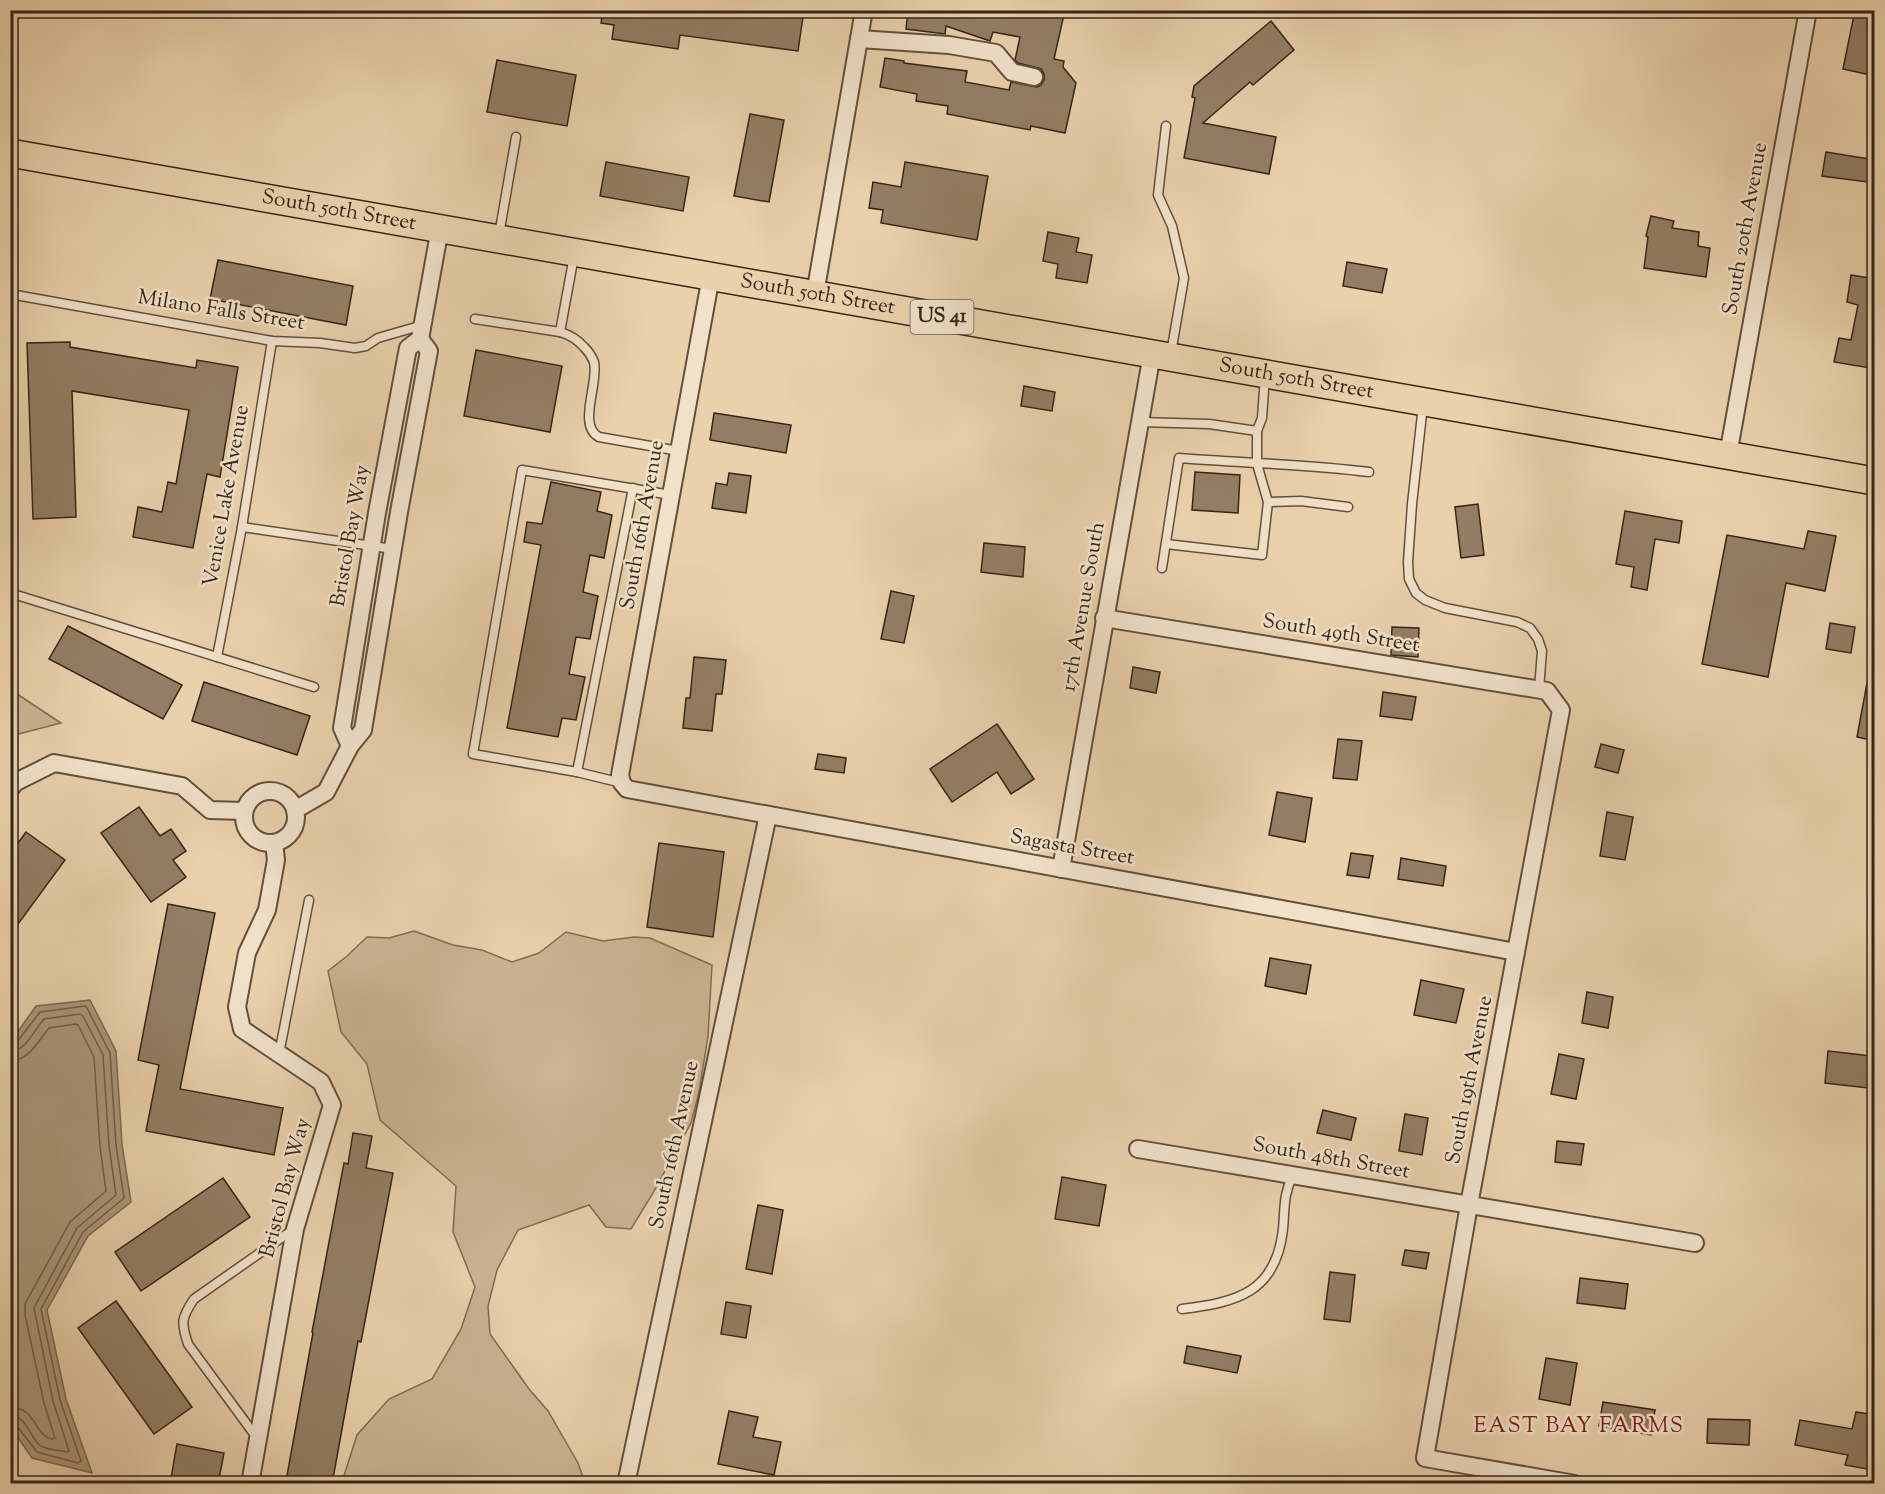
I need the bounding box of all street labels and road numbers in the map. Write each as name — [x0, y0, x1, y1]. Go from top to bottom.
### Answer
street label: South 20th Avenue — [1716, 140, 1776, 318]
street label: South 50th Street — [259, 183, 419, 239]
street label: South 50th Street — [738, 267, 897, 323]
street label: Milano Falls Street — [135, 283, 307, 339]
road number: US 41 — [910, 300, 974, 334]
street label: South 50th Street — [1217, 351, 1376, 408]
street label: Venice Lake Avenue — [196, 403, 258, 589]
street label: South 16th Avenue — [613, 438, 673, 612]
street label: Bristol Bay Way — [324, 462, 378, 609]
street label: 17th Avenue South — [1054, 520, 1114, 694]
street label: South 49th Street — [1260, 607, 1422, 661]
street label: Sagasta Street — [1008, 822, 1136, 874]
street label: South 19th Avenue — [1439, 993, 1501, 1167]
street label: South 16th Avenue — [642, 1058, 708, 1232]
street label: Bristol Bay Way — [253, 1114, 319, 1261]
street label: South 48th Street — [1250, 1130, 1412, 1188]

